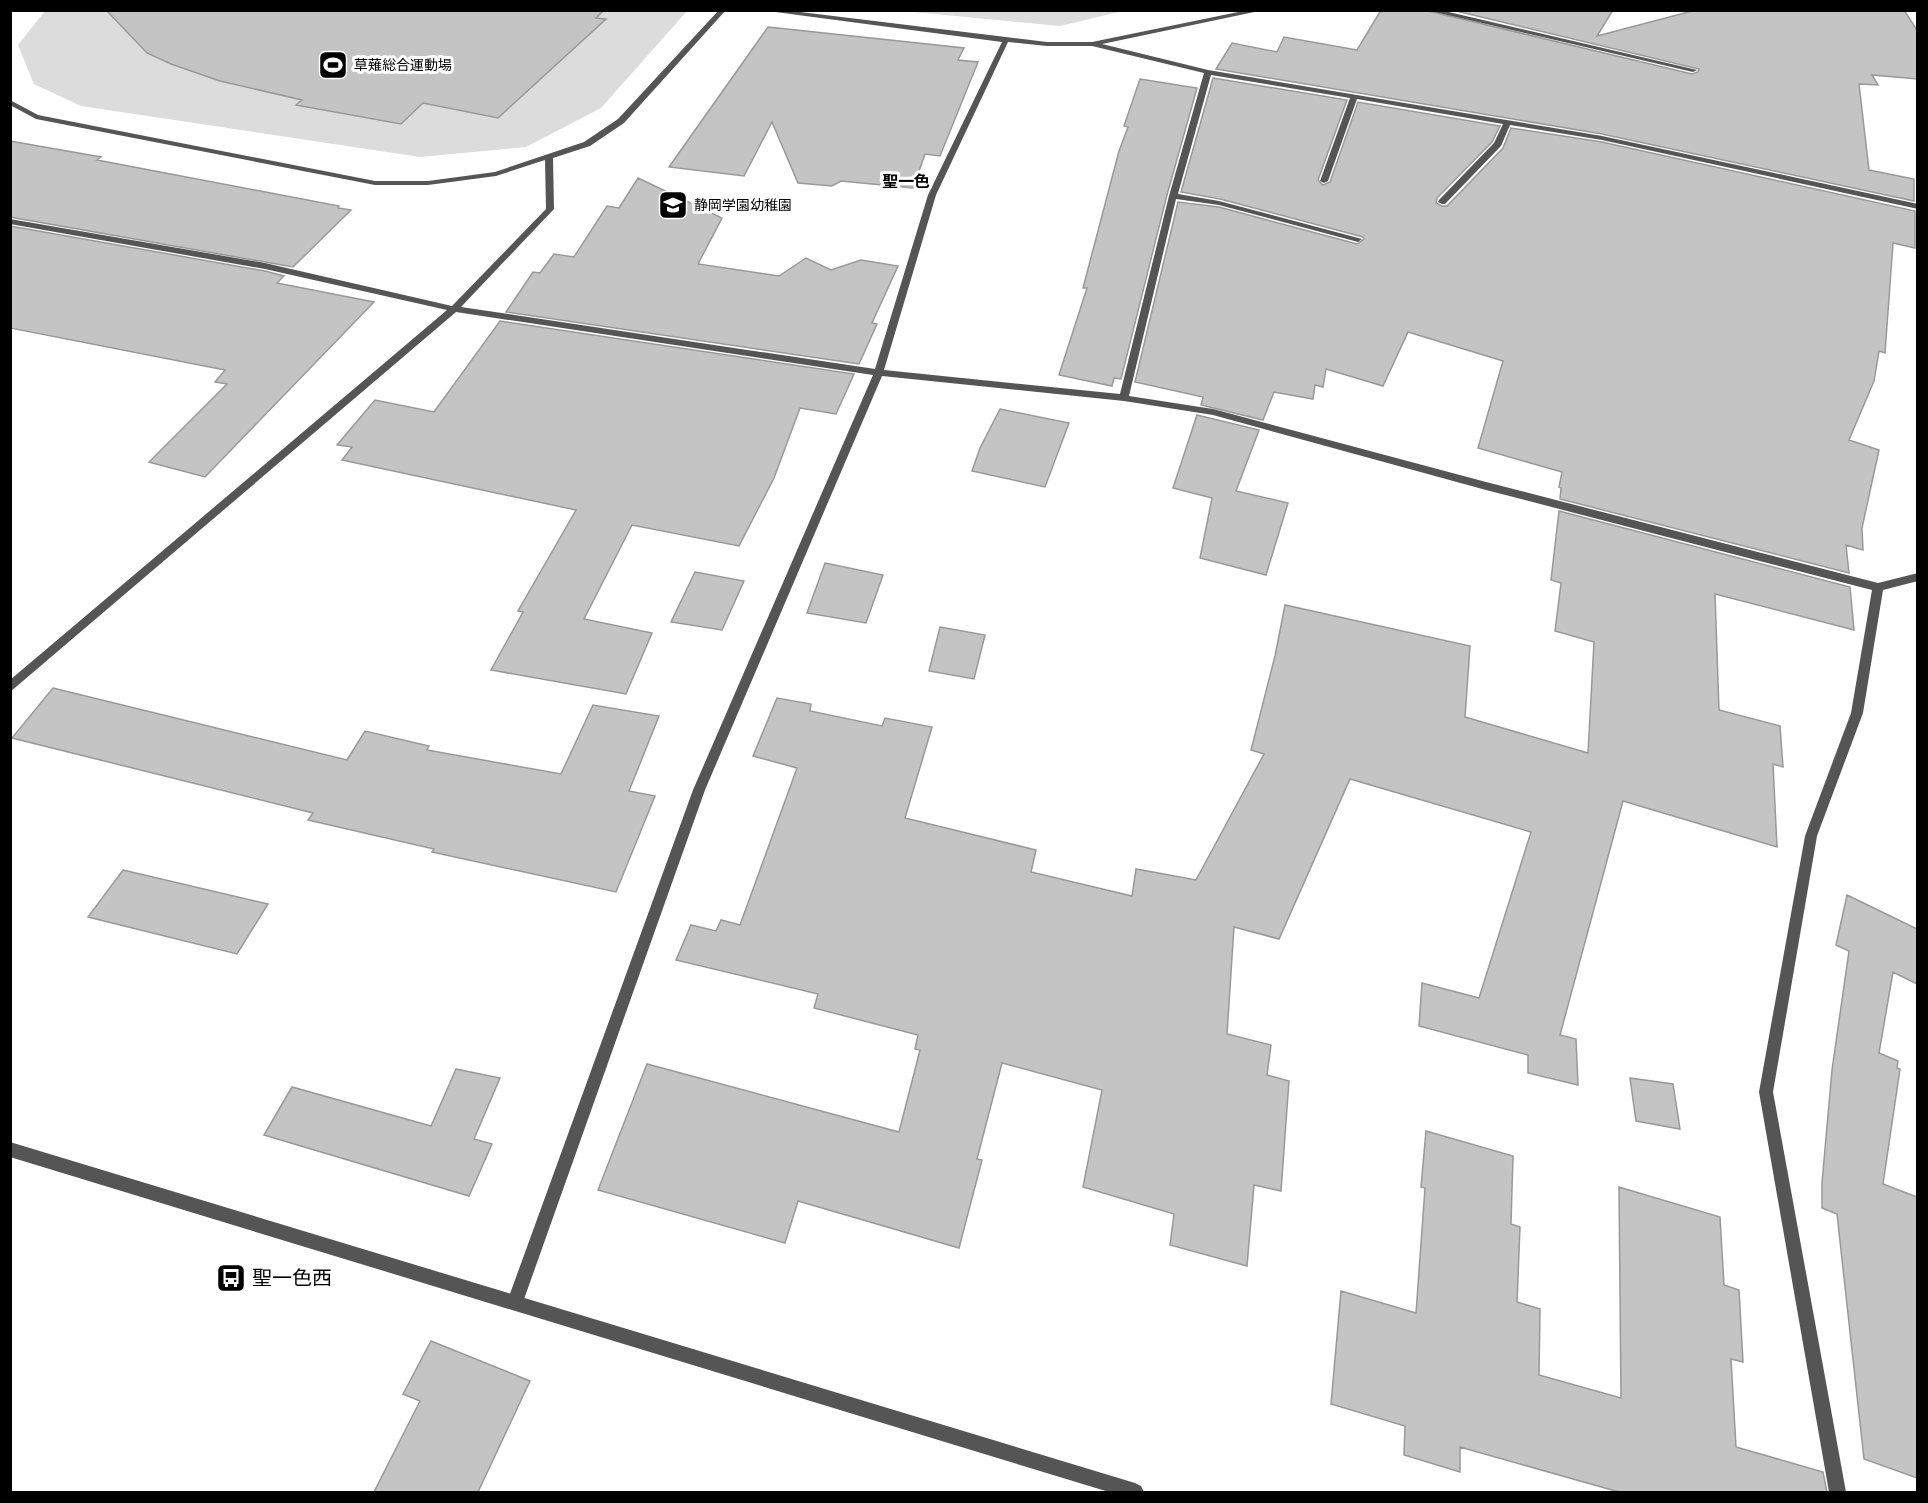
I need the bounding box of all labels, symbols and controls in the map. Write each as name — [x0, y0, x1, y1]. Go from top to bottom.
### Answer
sports icon: 草薙総合運動場 — [317, 49, 349, 81]
place label: 草薙総合運動場 — [354, 57, 452, 74]
district label: 聖一色 — [882, 172, 930, 192]
school or university icon: 静岡学園幼稚園 — [657, 189, 689, 221]
place label: 静岡学園幼稚園 — [694, 197, 792, 214]
bus stop icon: 聖一色西 — [215, 1262, 247, 1294]
place label: 聖一色西 — [252, 1266, 332, 1291]

